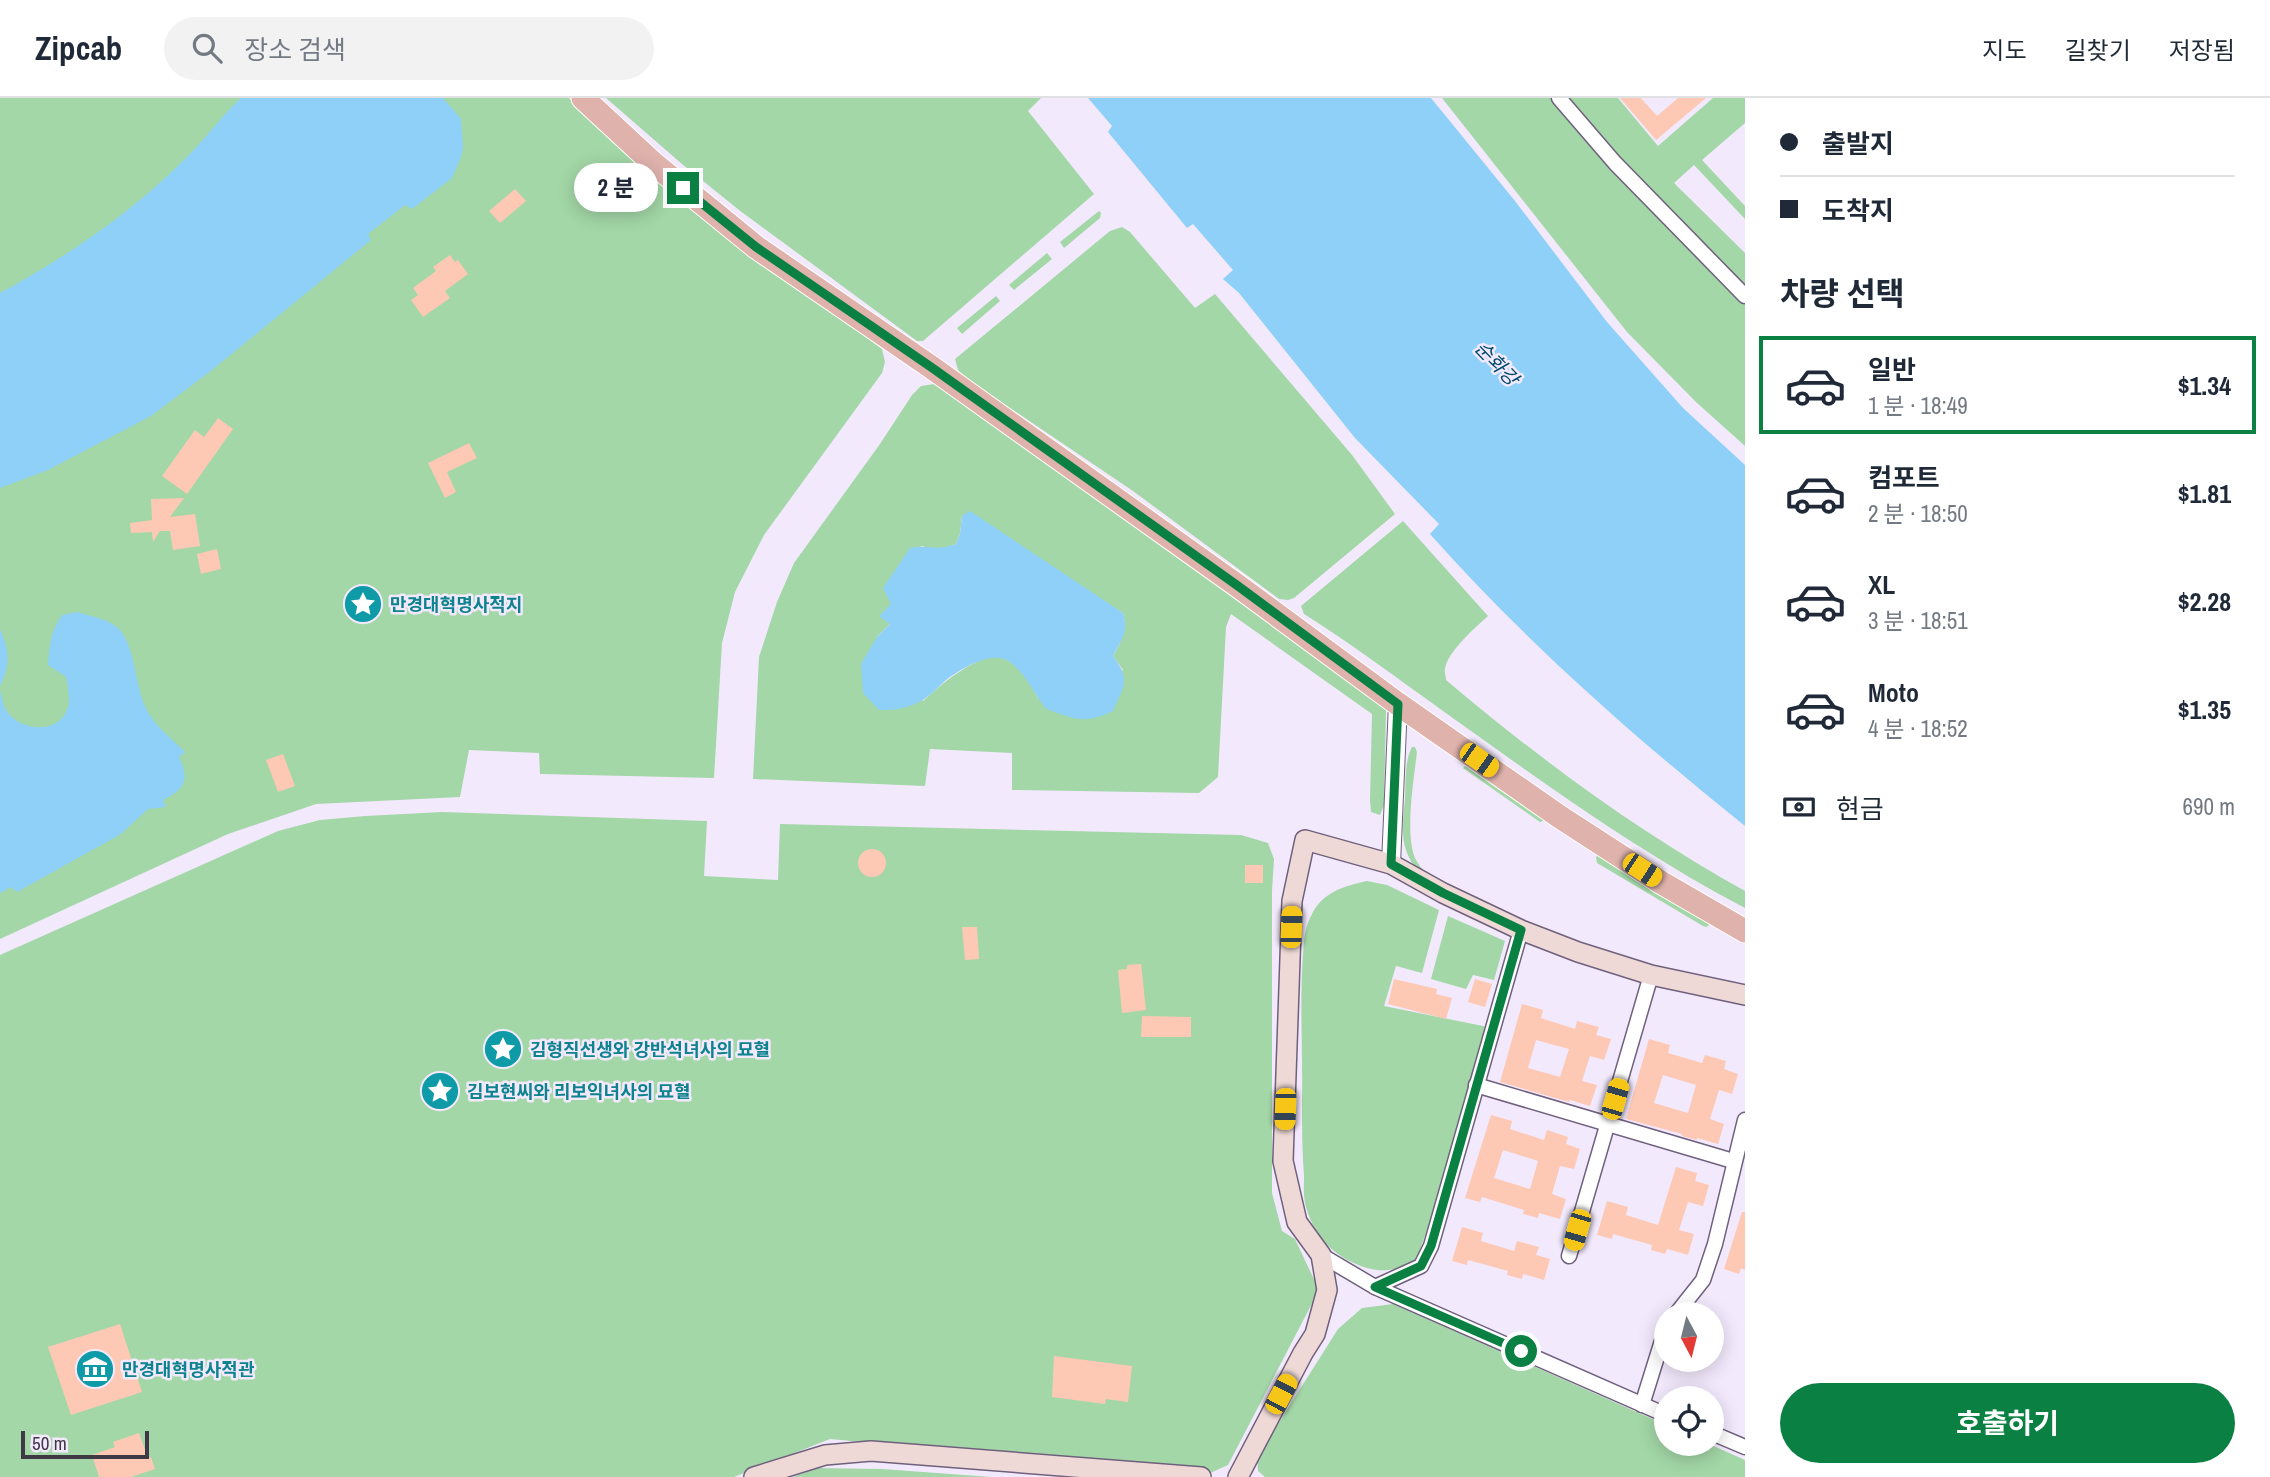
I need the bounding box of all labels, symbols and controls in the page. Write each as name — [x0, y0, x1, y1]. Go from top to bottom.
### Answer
search box — [164, 17, 654, 80]
text: Zipcab — [35, 26, 122, 70]
icon: search — [188, 29, 226, 67]
text: 장소 검색 — [244, 32, 346, 67]
text: 지도 — [1982, 34, 2027, 66]
text: 길찾기 — [2065, 34, 2131, 66]
text: 저장됨 — [2169, 34, 2235, 66]
text: 출발지 — [1822, 126, 1894, 161]
callout: 2 분 — [574, 164, 658, 212]
text: 2 분 — [598, 172, 634, 203]
route end — [667, 172, 699, 204]
text: 도착지 — [1822, 193, 1894, 228]
text: 차량 선택 — [1780, 272, 1905, 315]
water label: 순화강 — [1469, 335, 1526, 393]
text: 일반 — [1868, 352, 1916, 387]
icon: car — [1784, 354, 1847, 417]
text: $1.34 — [2178, 368, 2231, 403]
text: 1 분 · 18:49 — [1868, 390, 1968, 421]
text: 컴포트 — [1868, 460, 1940, 495]
icon: car — [1784, 462, 1847, 525]
text: $1.81 — [2178, 476, 2231, 511]
text: 2 분 · 18:50 — [1868, 498, 1968, 529]
text: XL — [1868, 567, 1895, 602]
icon: car — [1784, 570, 1847, 633]
place icon: 만경대혁명사적지 — [342, 583, 384, 625]
text: $2.28 — [2178, 584, 2231, 619]
place label: 만경대혁명사적지 — [390, 592, 522, 617]
text: 3 분 · 18:51 — [1868, 605, 1968, 636]
text: Moto — [1868, 675, 1919, 710]
icon: car — [1784, 678, 1847, 741]
text: $1.35 — [2178, 692, 2231, 727]
text: 4 분 · 18:52 — [1868, 713, 1968, 744]
car — [1456, 739, 1503, 781]
icon: cash — [1780, 788, 1818, 826]
text: 현금 — [1836, 791, 1884, 826]
text: 690 m — [2183, 791, 2235, 822]
car — [1619, 850, 1666, 890]
car — [1280, 906, 1303, 948]
place icon: 김형직선생와 강반석녀사의 묘혈 — [482, 1028, 524, 1070]
place label: 김형직선생와 강반석녀사의 묘혈 — [530, 1037, 770, 1062]
place icon: 김보현씨와 리보익녀사의 묘혈 — [419, 1070, 461, 1112]
car — [1600, 1076, 1631, 1122]
place label: 김보현씨와 리보익녀사의 묘혈 — [467, 1079, 691, 1104]
car — [1274, 1088, 1297, 1130]
car — [1562, 1207, 1593, 1253]
north arrow — [1654, 1302, 1724, 1372]
map controls — [1654, 1302, 1724, 1456]
route start — [1505, 1335, 1537, 1367]
museum icon: 만경대혁명사적관 — [74, 1348, 116, 1390]
place label: 만경대혁명사적관 — [122, 1357, 255, 1382]
car — [1262, 1371, 1301, 1417]
button: 호출하기 — [1780, 1383, 2235, 1463]
button: locate — [1654, 1386, 1724, 1456]
scale bar — [21, 1428, 149, 1460]
text: 50 m — [32, 1430, 67, 1456]

